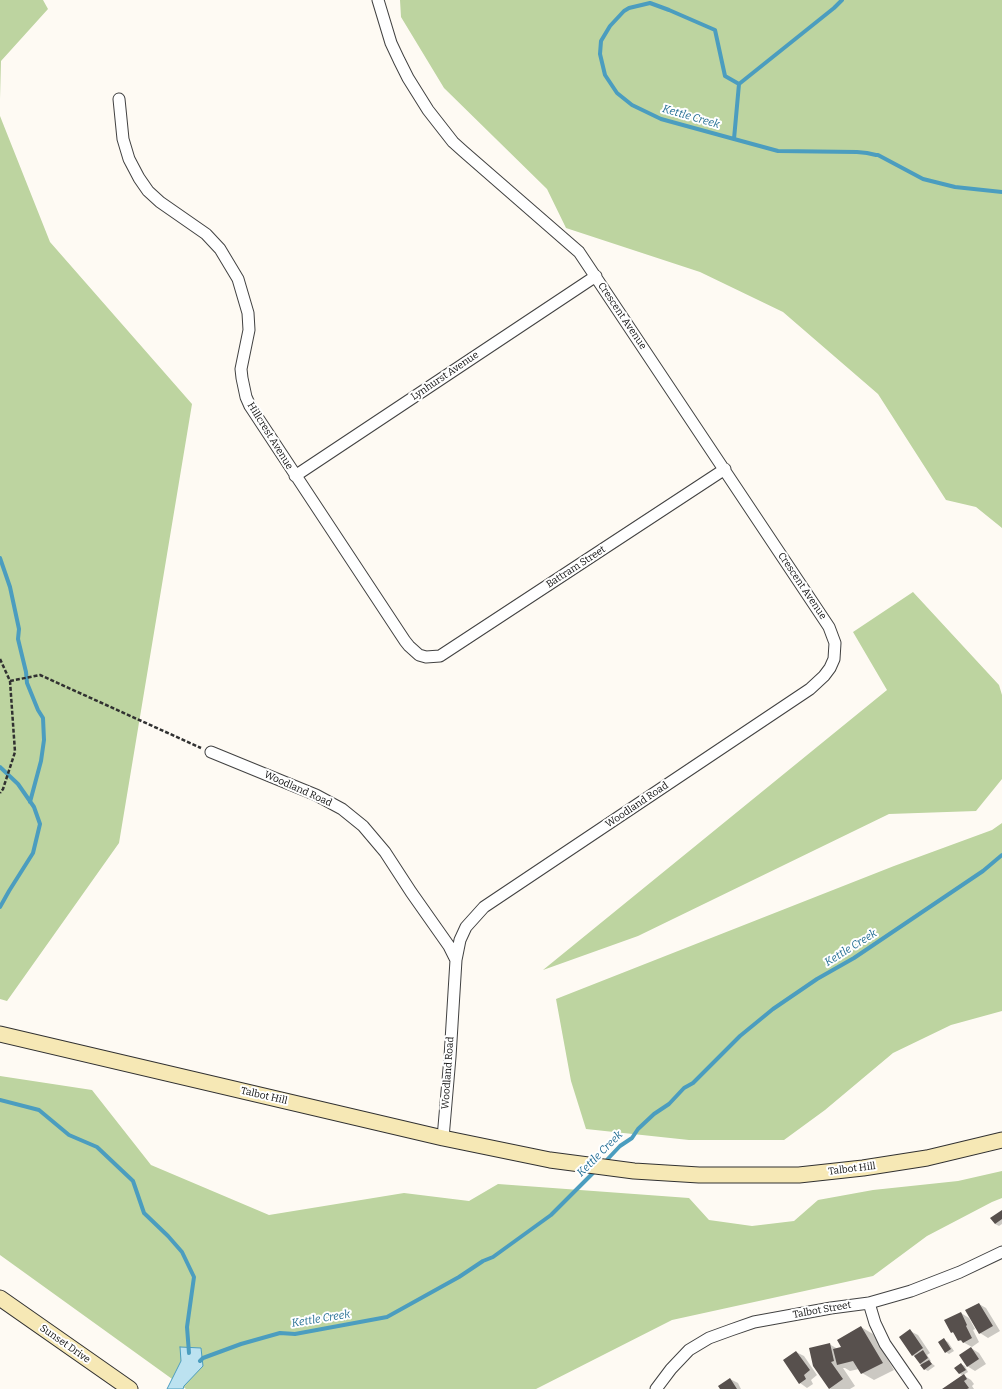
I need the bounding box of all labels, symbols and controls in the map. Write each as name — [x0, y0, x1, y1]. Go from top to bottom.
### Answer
water label: Kettle Creek — [661, 103, 721, 131]
street label: Crescent Avenue — [595, 280, 649, 352]
street label: Lynhurst Avenue — [409, 349, 481, 403]
street label: Hillcrest Avenue — [245, 400, 295, 472]
street label: Battram Street — [544, 543, 608, 591]
street label: Crescent Avenue — [775, 550, 829, 622]
street label: Woodland Road — [262, 769, 334, 809]
street label: Woodland Road — [603, 780, 671, 830]
water label: Kettle Creek — [822, 927, 880, 969]
street label: Woodland Road — [439, 1036, 457, 1110]
street label: Talbot Hill — [240, 1085, 288, 1107]
water label: Kettle Creek — [574, 1128, 626, 1180]
street label: Talbot Hill — [828, 1160, 876, 1178]
street label: Talbot Street — [792, 1299, 852, 1321]
water label: Kettle Creek — [291, 1308, 351, 1330]
street label: Sunset Drive — [37, 1322, 93, 1366]

